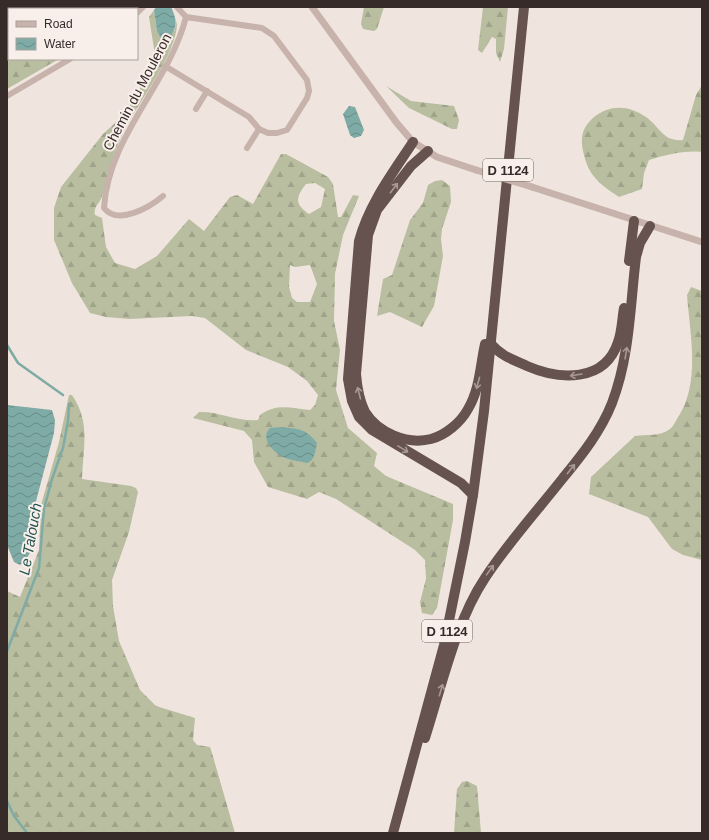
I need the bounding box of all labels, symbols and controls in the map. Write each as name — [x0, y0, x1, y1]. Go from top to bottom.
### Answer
legend — [8, 8, 138, 60]
text: Road — [44, 17, 73, 31]
street label: Chemin du Mouleron — [99, 31, 175, 153]
text: Water — [44, 37, 76, 51]
road number: D 1124 — [483, 159, 533, 181]
one-way arrow — [390, 182, 398, 193]
one-way arrow — [622, 347, 630, 360]
one-way arrow — [570, 371, 583, 379]
one-way arrow — [474, 376, 481, 389]
one-way arrow — [355, 387, 362, 400]
one-way arrow — [397, 446, 409, 454]
one-way arrow — [567, 463, 575, 474]
water label: Le Talouch — [15, 502, 45, 576]
one-way arrow — [486, 565, 494, 576]
road number: D 1124 — [422, 620, 472, 642]
one-way arrow — [437, 684, 445, 696]

